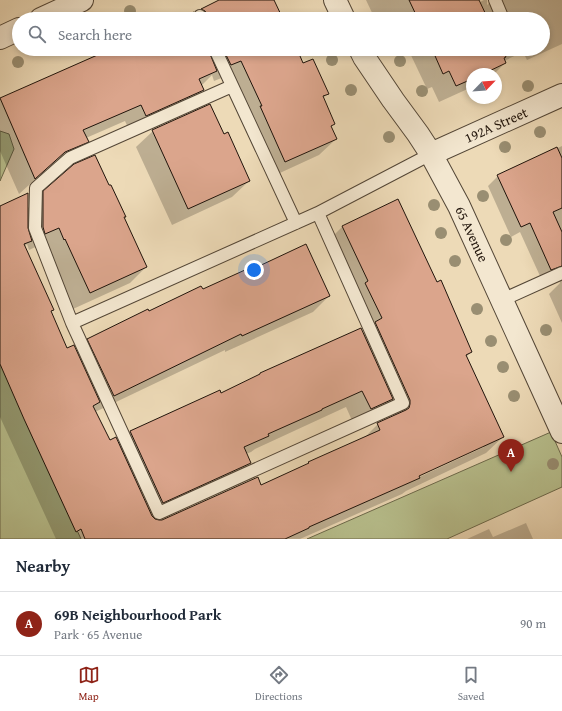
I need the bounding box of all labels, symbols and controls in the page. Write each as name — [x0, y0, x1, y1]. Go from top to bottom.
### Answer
search box — [12, 12, 550, 56]
icon: search — [26, 23, 48, 45]
text: Search here — [58, 24, 132, 45]
north arrow — [466, 68, 502, 104]
street label: 192A Street — [461, 102, 531, 148]
street label: 65 Avenue — [450, 203, 494, 266]
your location — [244, 260, 264, 280]
pin: A — [498, 439, 524, 472]
text: Nearby — [16, 553, 70, 578]
text: 69B Neighbourhood Park — [54, 604, 221, 625]
text: A — [25, 614, 33, 633]
text: 90 m — [520, 614, 546, 633]
text: Park · 65 Avenue — [54, 625, 142, 644]
tab: Map — [78, 664, 100, 704]
tab: Directions — [255, 664, 302, 704]
tab: Saved — [458, 664, 484, 704]

